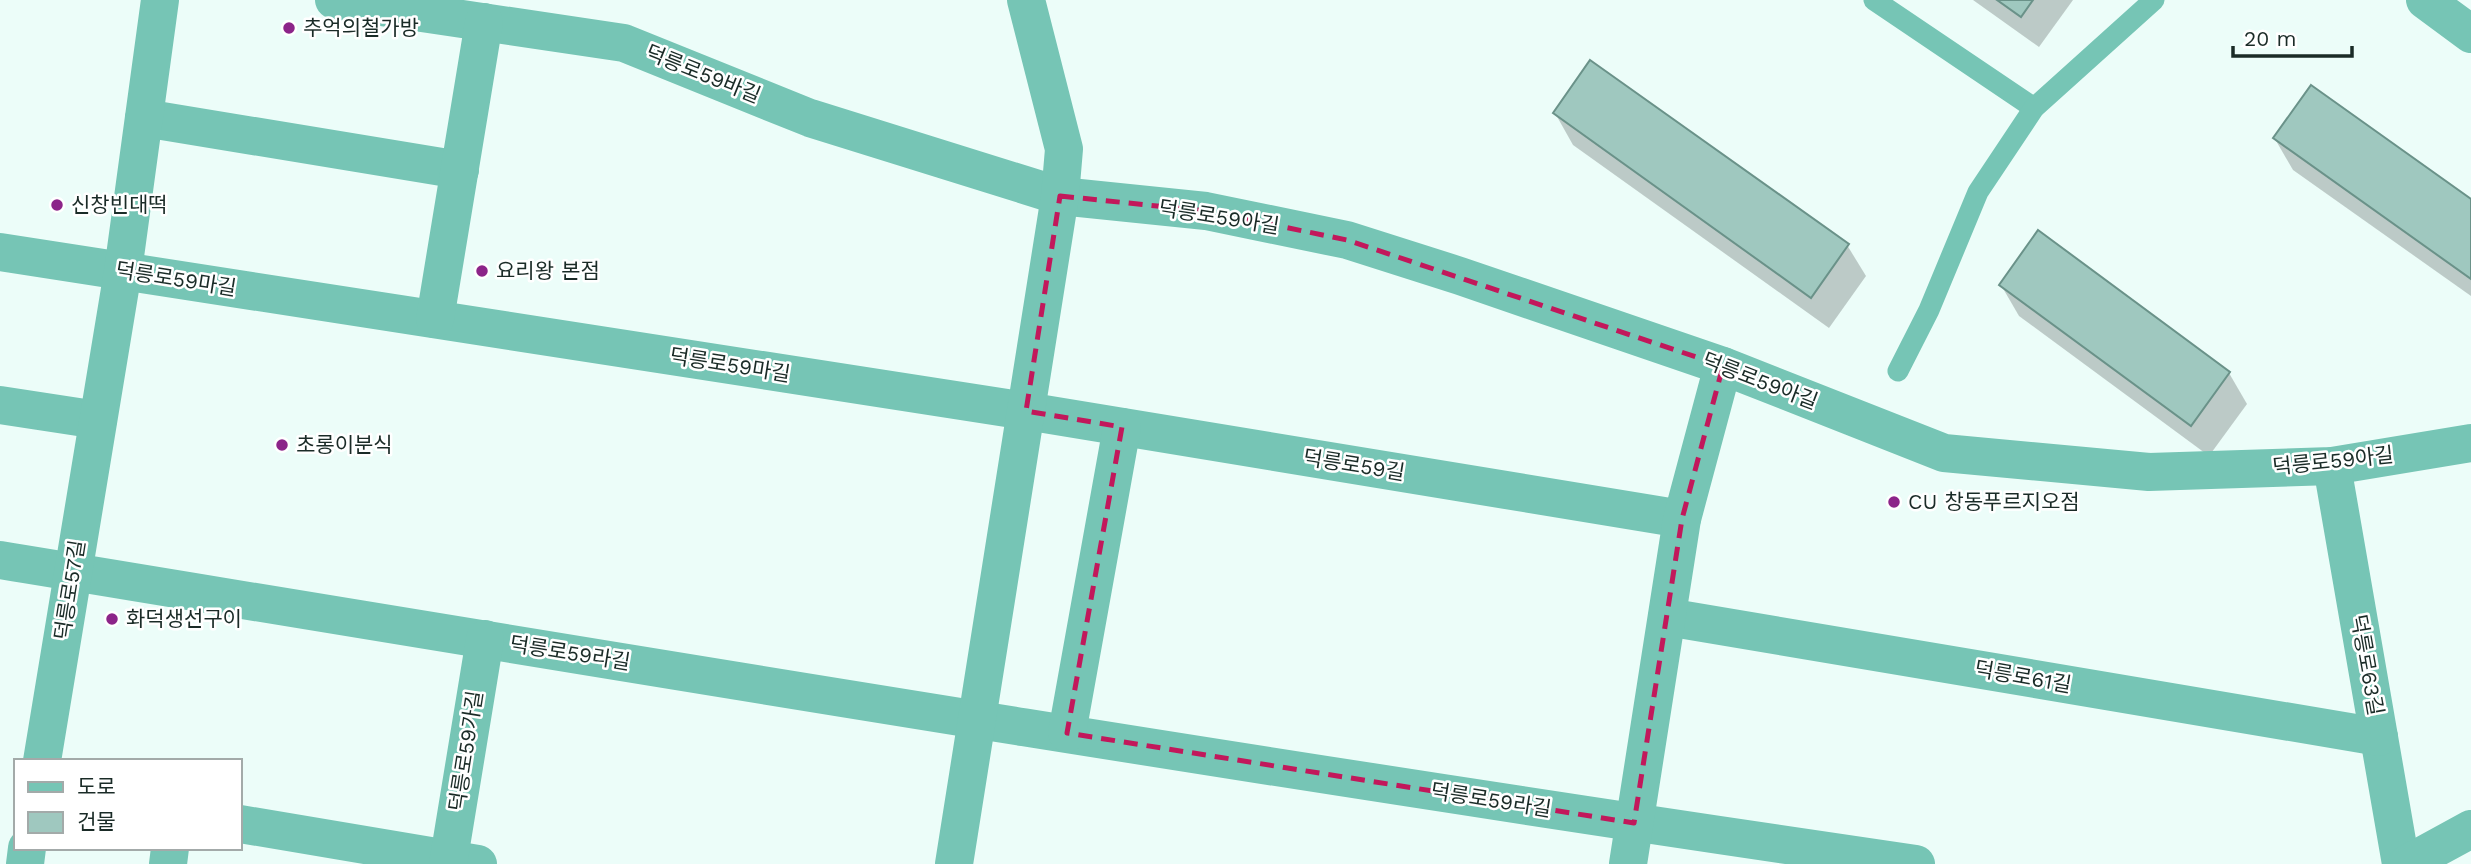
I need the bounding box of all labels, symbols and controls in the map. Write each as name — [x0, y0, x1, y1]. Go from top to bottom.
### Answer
scale bar — [2233, 14, 2352, 58]
place label: 추억의철가방 — [303, 15, 419, 40]
marker: 추억의철가방 — [281, 20, 297, 36]
text: 20 m — [2244, 26, 2296, 51]
street label: 덕릉로59바길 — [642, 39, 764, 108]
place label: 신창빈대떡 — [71, 192, 168, 217]
street label: 덕릉로59아길 — [1157, 195, 1281, 238]
marker: 신창빈대떡 — [49, 197, 65, 213]
street label: 덕릉로59마길 — [114, 257, 238, 300]
place label: 요리왕 본점 — [496, 258, 600, 283]
marker: 요리왕 본점 — [474, 263, 490, 279]
street label: 덕릉로59마길 — [668, 343, 792, 386]
street label: 덕릉로59아길 — [1699, 347, 1822, 414]
place label: 초롱이분식 — [296, 432, 393, 457]
marker: 초롱이분식 — [274, 437, 290, 453]
street label: 덕릉로59아길 — [2271, 442, 2395, 479]
street label: 덕릉로59길 — [1302, 444, 1407, 485]
place label: CU 창동푸르지오점 — [1908, 489, 2080, 514]
marker: CU 창동푸르지오점 — [1886, 494, 1902, 510]
street label: 덕릉로57길 — [49, 538, 90, 642]
place label: 화덕생선구이 — [126, 606, 242, 631]
marker: 화덕생선구이 — [104, 611, 120, 627]
street label: 덕릉로63길 — [2346, 612, 2389, 717]
street label: 덕릉로59라길 — [508, 631, 632, 674]
street label: 덕릉로61길 — [1973, 656, 2074, 697]
street label: 덕릉로59가길 — [444, 689, 487, 813]
legend — [14, 759, 242, 850]
text: 도로 — [77, 774, 116, 799]
street label: 덕릉로59라길 — [1429, 778, 1553, 821]
text: 건물 — [77, 809, 116, 834]

